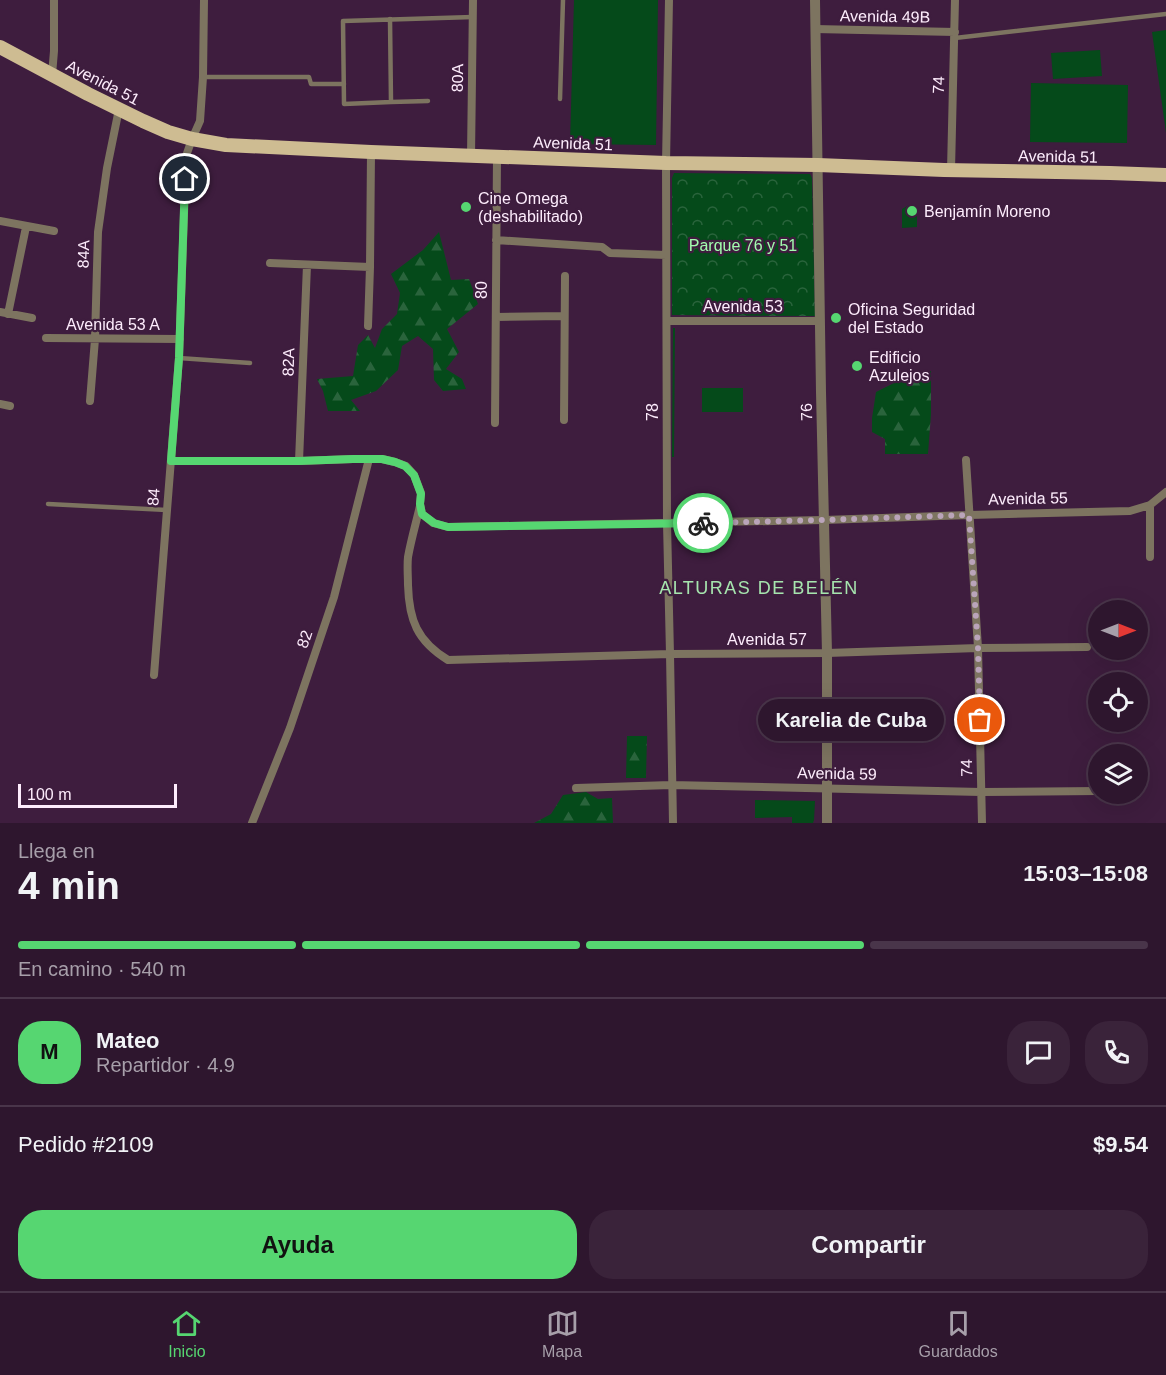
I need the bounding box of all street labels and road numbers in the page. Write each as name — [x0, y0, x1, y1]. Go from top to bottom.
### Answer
street label: Avenida 49B — [840, 7, 930, 26]
street label: Avenida 51 — [63, 57, 142, 108]
street label: 80A — [449, 63, 466, 92]
street label: 74 — [930, 76, 947, 94]
street label: Avenida 51 — [533, 134, 613, 153]
street label: Avenida 51 — [1018, 147, 1098, 166]
street label: 84A — [75, 239, 93, 269]
street label: 80 — [473, 281, 490, 299]
street label: Avenida 53 — [703, 298, 783, 315]
street label: Avenida 53 A — [66, 316, 160, 333]
street label: 82A — [280, 347, 298, 377]
street label: 78 — [644, 403, 661, 421]
street label: 76 — [798, 403, 815, 421]
street label: 84 — [144, 487, 163, 507]
street label: Avenida 55 — [988, 489, 1068, 508]
street label: 82 — [294, 628, 315, 650]
street label: Avenida 57 — [727, 631, 807, 648]
street label: 74 — [958, 759, 975, 777]
street label: Avenida 59 — [797, 764, 877, 783]

